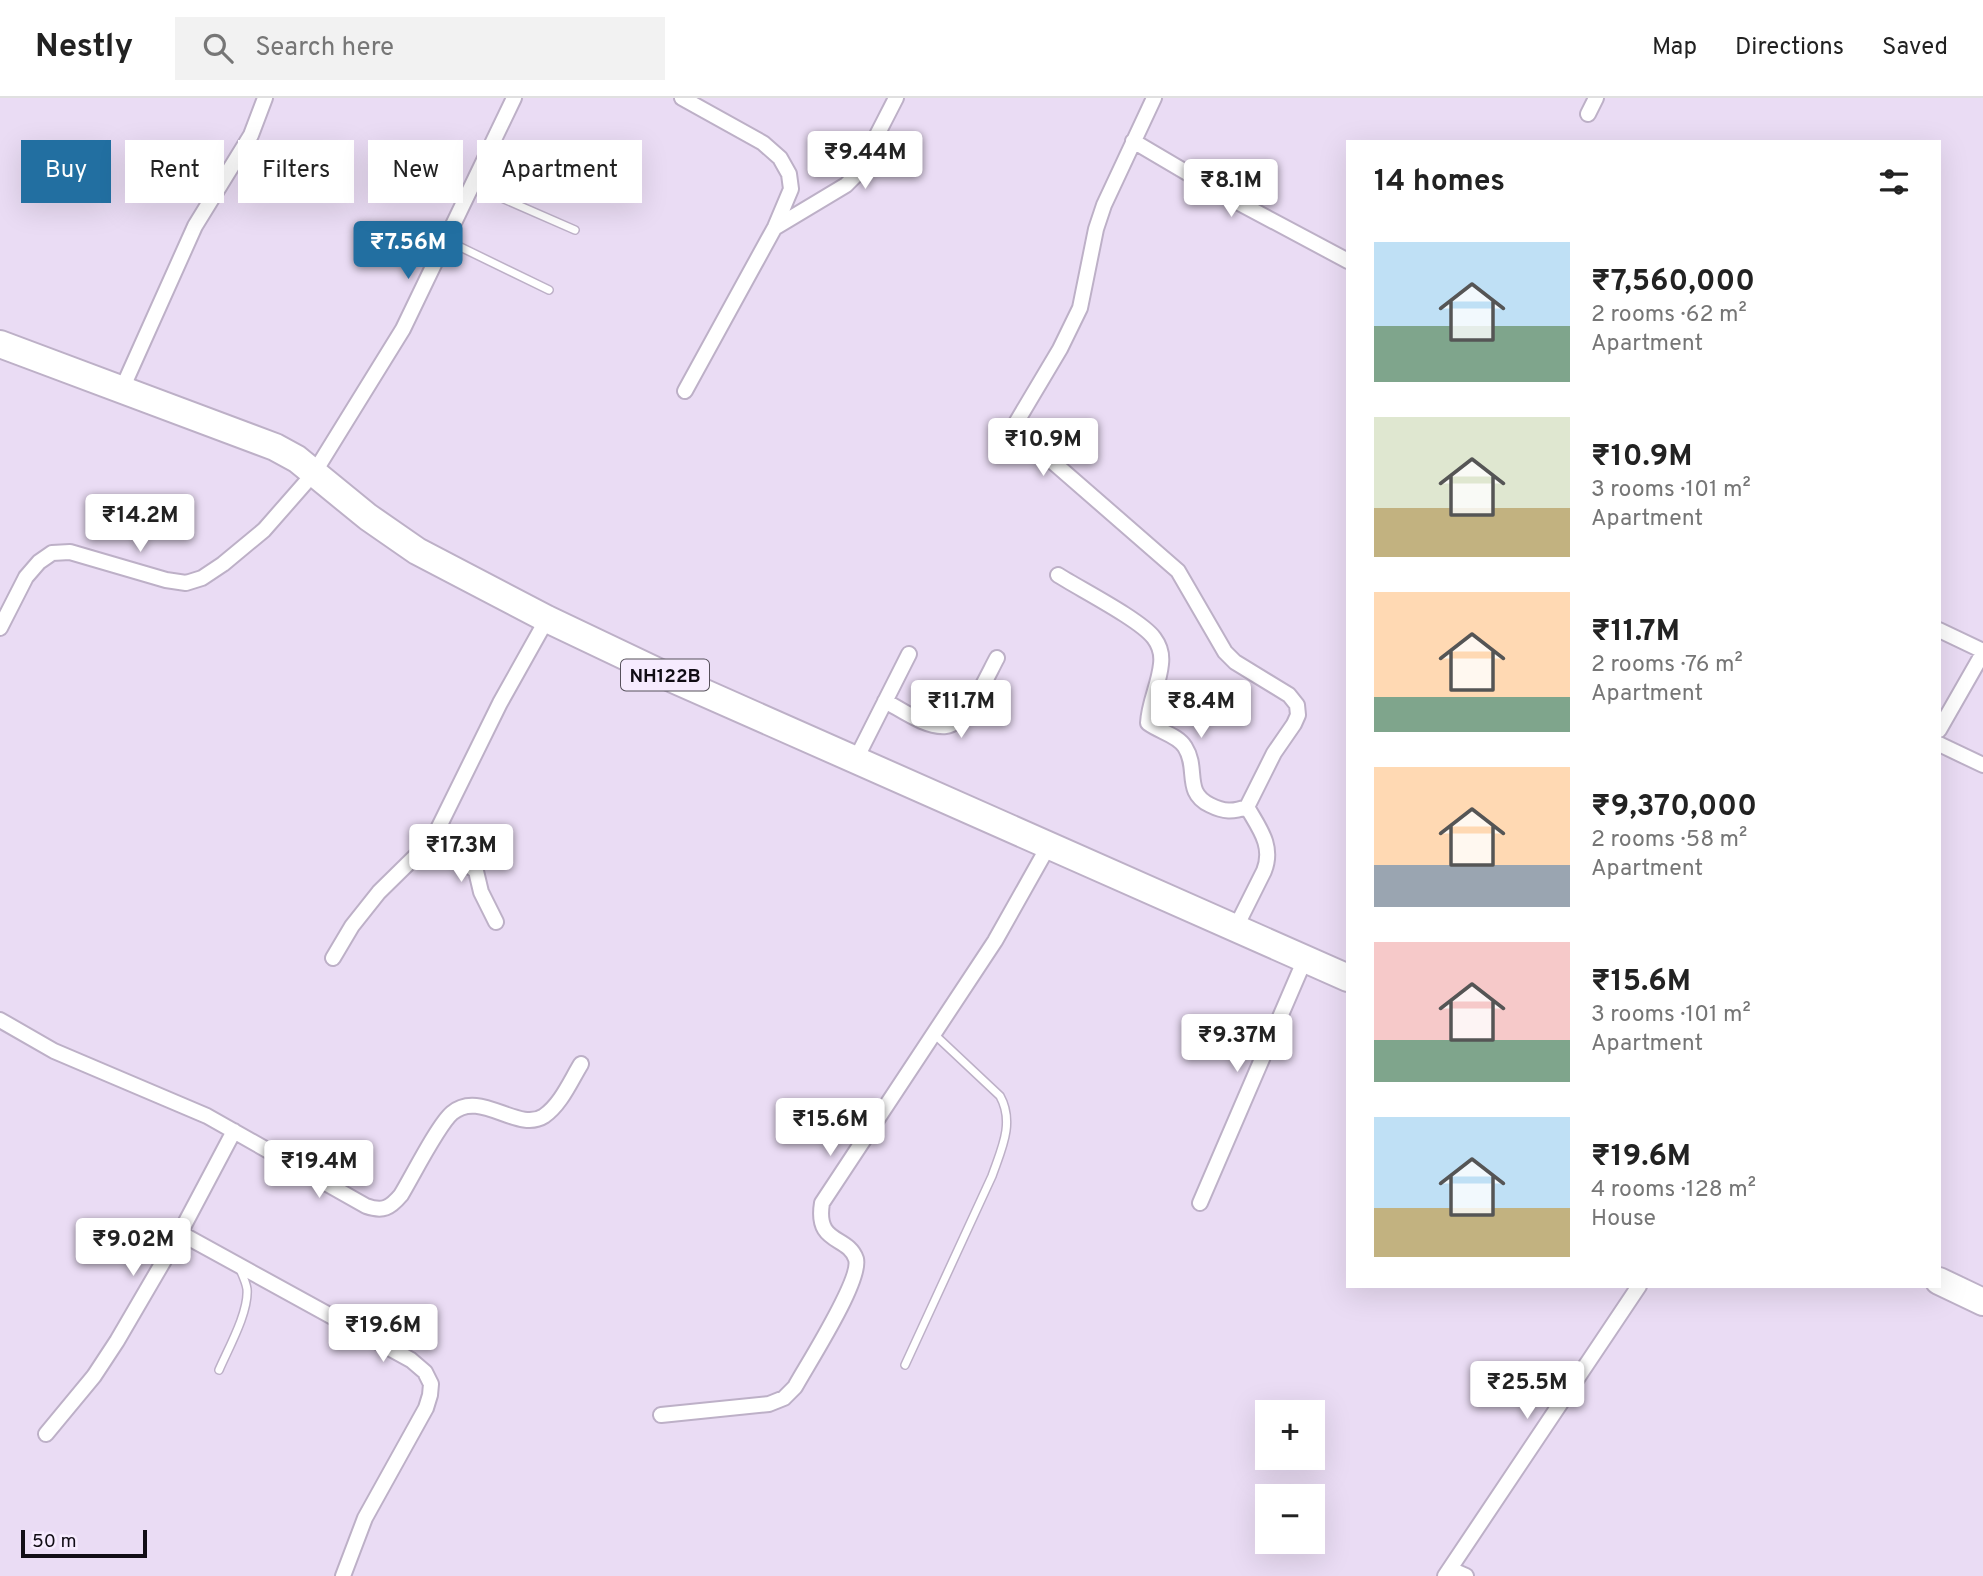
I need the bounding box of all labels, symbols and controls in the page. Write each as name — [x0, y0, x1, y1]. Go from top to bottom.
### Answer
search box — [175, 17, 665, 80]
text: Nestly — [35, 27, 133, 69]
icon: search — [199, 29, 237, 67]
text: Search here — [255, 32, 394, 65]
text: Map — [1652, 33, 1697, 63]
text: Directions — [1735, 33, 1844, 63]
text: Saved — [1882, 33, 1948, 63]
pin: ₹9.44M — [808, 132, 922, 191]
text: ₹9.44M — [823, 139, 907, 168]
chip: Buy — [21, 140, 111, 203]
chip: Rent — [125, 140, 224, 203]
chip: Filters — [238, 140, 354, 203]
chip: New — [368, 140, 463, 203]
chip: Apartment — [477, 140, 642, 203]
pin: ₹8.1M — [1182, 159, 1280, 219]
icon: filters — [1875, 163, 1913, 201]
text: 14 homes — [1374, 164, 1505, 201]
text: ₹8.1M — [1200, 167, 1262, 196]
pin: ₹7.56M — [351, 222, 465, 281]
text: ₹7.56M — [370, 229, 446, 258]
text: ₹7,560,000 — [1591, 264, 1755, 301]
icon: home — [1430, 270, 1514, 354]
text: 2 rooms · 62 m² — [1591, 301, 1747, 330]
text: Apartment — [1591, 330, 1703, 359]
pin: ₹10.9M — [986, 418, 1100, 478]
text: ₹10.9M — [1004, 426, 1082, 455]
text: ₹10.9M — [1591, 439, 1692, 476]
icon: home — [1430, 445, 1514, 529]
text: 3 rooms · 101 m² — [1591, 476, 1751, 505]
pin: ₹14.2M — [83, 494, 197, 554]
text: ₹14.2M — [101, 502, 179, 531]
text: Apartment — [1591, 505, 1703, 534]
text: ₹11.7M — [1591, 614, 1680, 651]
icon: home — [1430, 620, 1514, 704]
text: 2 rooms · 76 m² — [1591, 651, 1743, 680]
road number: NH122B — [621, 660, 709, 690]
pin: ₹11.7M — [904, 680, 1018, 740]
pin: ₹8.4M — [1152, 680, 1250, 740]
text: Apartment — [1591, 680, 1703, 709]
text: ₹11.7M — [927, 688, 995, 717]
text: ₹8.4M — [1167, 688, 1235, 717]
text: ₹9,370,000 — [1591, 789, 1757, 826]
icon: home — [1430, 795, 1514, 879]
pin: ₹17.3M — [404, 824, 518, 884]
text: 2 rooms · 58 m² — [1591, 826, 1747, 855]
text: ₹17.3M — [425, 832, 497, 861]
text: Apartment — [1591, 855, 1703, 884]
text: ₹15.6M — [1591, 964, 1691, 1001]
icon: home — [1430, 970, 1514, 1054]
text: 3 rooms · 101 m² — [1591, 1001, 1751, 1030]
pin: ₹9.37M — [1180, 1014, 1294, 1074]
text: ₹9.37M — [1197, 1022, 1277, 1051]
text: Apartment — [1591, 1030, 1703, 1059]
pin: ₹15.6M — [773, 1098, 887, 1158]
text: ₹15.6M — [792, 1106, 868, 1135]
text: ₹19.6M — [1591, 1139, 1691, 1176]
pin: ₹19.4M — [262, 1140, 376, 1200]
icon: home — [1430, 1145, 1514, 1229]
text: ₹19.4M — [280, 1148, 358, 1177]
text: 4 rooms · 128 m² — [1591, 1176, 1756, 1205]
text: House — [1591, 1205, 1656, 1234]
pin: ₹9.02M — [76, 1218, 190, 1278]
text: ₹9.02M — [92, 1226, 174, 1255]
pin: ₹19.6M — [326, 1304, 440, 1364]
text: ₹19.6M — [345, 1312, 421, 1341]
pin: ₹25.5M — [1470, 1362, 1584, 1421]
text: ₹25.5M — [1486, 1369, 1568, 1398]
map controls — [1255, 1400, 1325, 1554]
button: + — [1255, 1400, 1325, 1470]
button: − — [1255, 1484, 1325, 1554]
scale bar — [21, 1527, 147, 1559]
text: 50 m — [32, 1530, 77, 1554]

